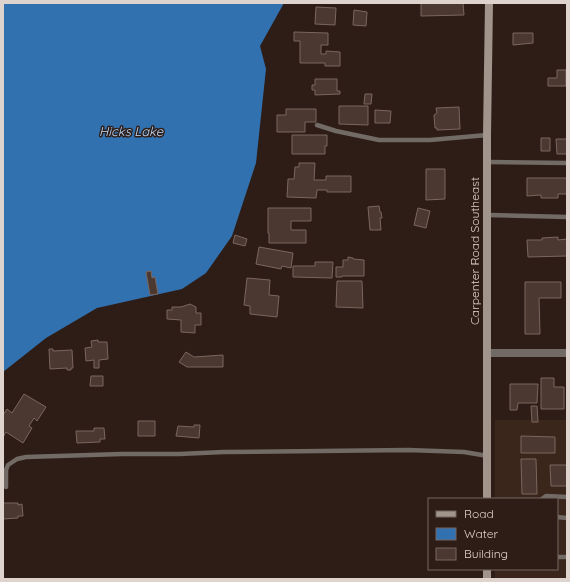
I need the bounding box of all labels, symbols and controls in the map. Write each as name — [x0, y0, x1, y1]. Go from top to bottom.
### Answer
water label: Hicks Lake — [99, 123, 164, 139]
street label: Carpenter Road Southeast — [467, 177, 482, 325]
legend — [428, 498, 558, 570]
text: Road — [464, 506, 494, 521]
text: Water — [464, 526, 499, 541]
text: Building — [464, 546, 508, 561]

